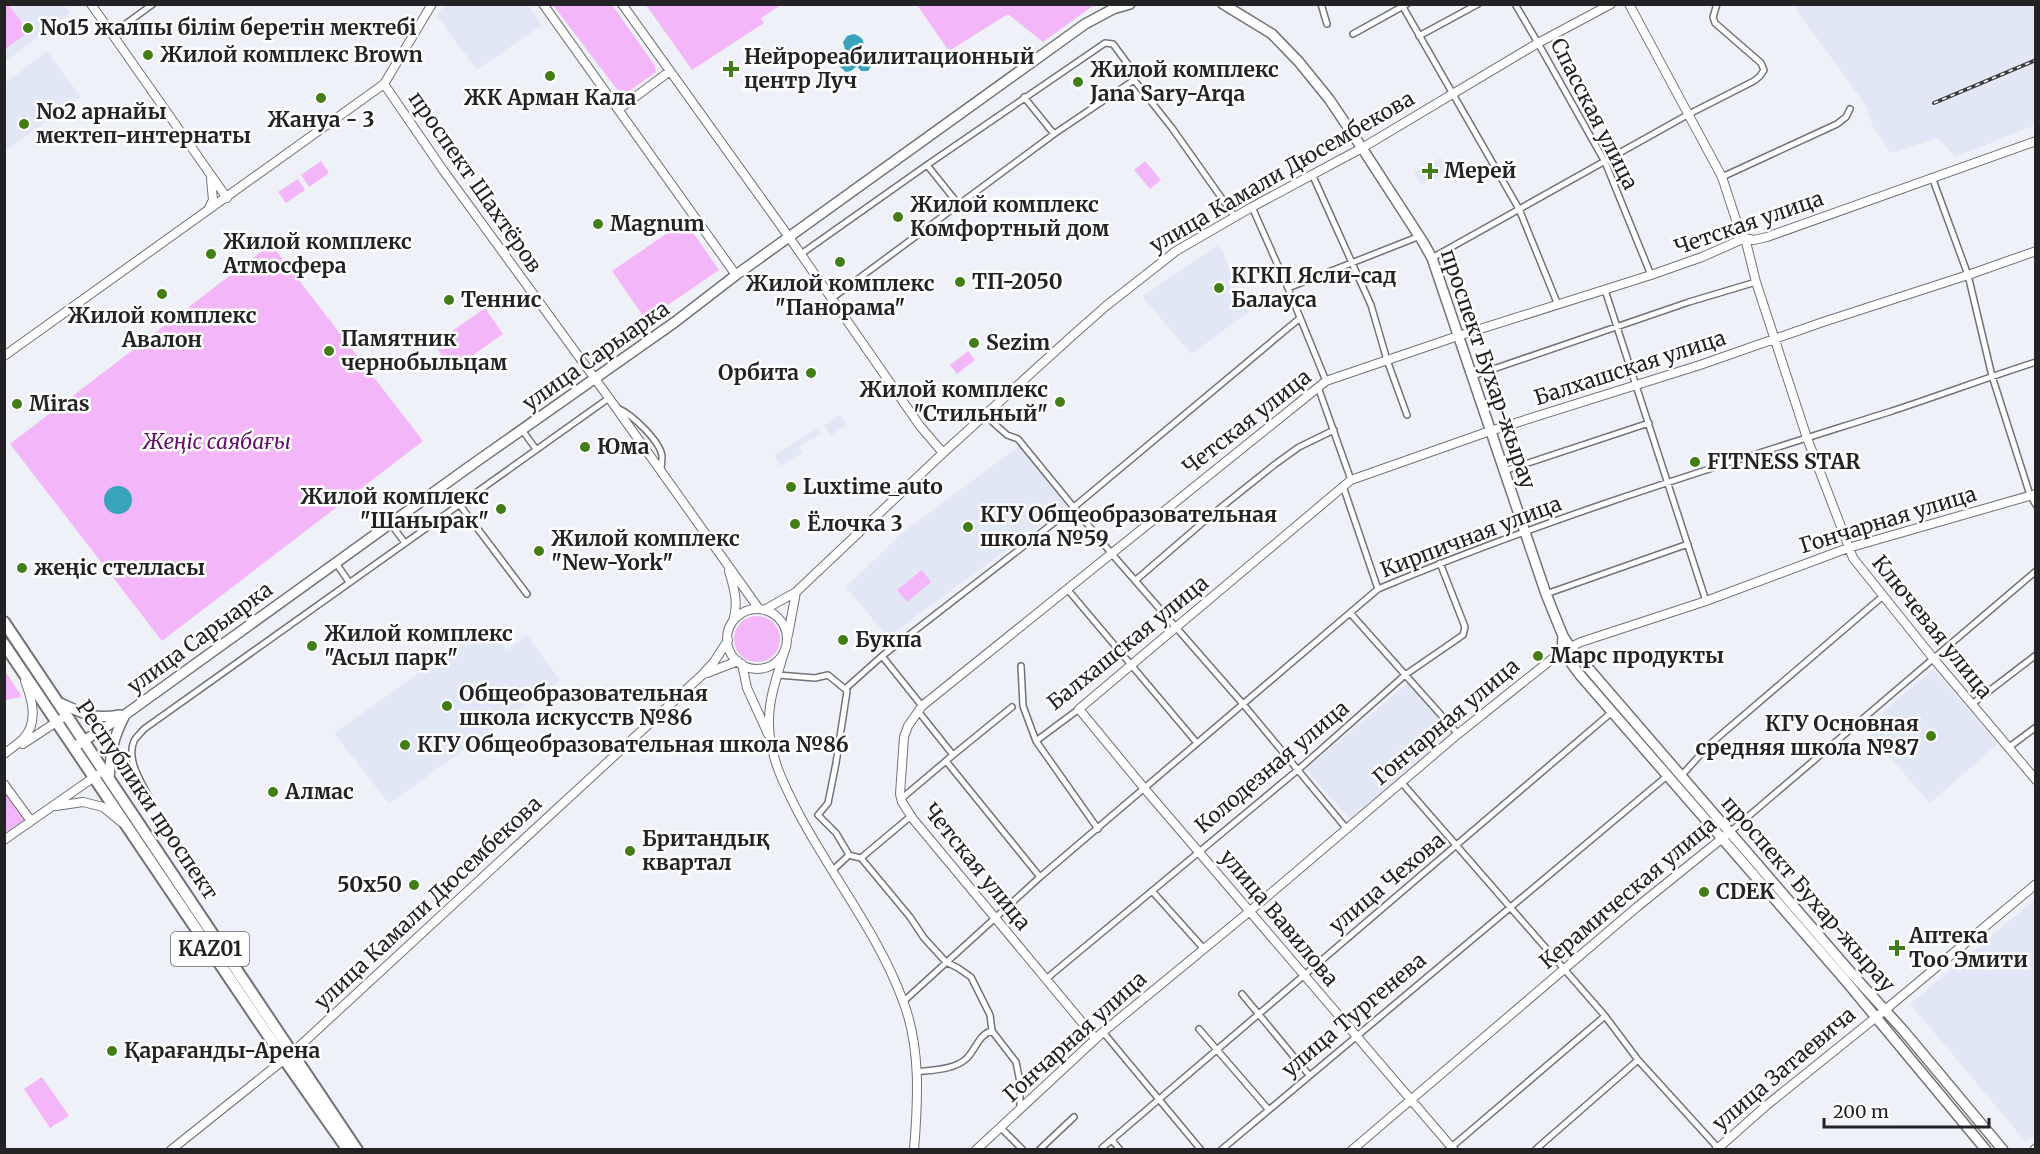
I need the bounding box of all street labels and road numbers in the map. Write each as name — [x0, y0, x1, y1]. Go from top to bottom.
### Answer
street label: Спасская улица — [1545, 34, 1644, 194]
street label: улица Камали Дюсембекова — [1145, 85, 1419, 259]
street label: проспект Шахтёров — [403, 86, 548, 277]
street label: Четская улица — [1671, 184, 1827, 261]
street label: проспект Бухар-жырау — [1435, 246, 1542, 493]
street label: улица Сарыарка — [517, 295, 674, 416]
street label: Балхашская улица — [1531, 324, 1729, 411]
street label: Четская улица — [1177, 363, 1316, 480]
street label: Гончарная улица — [1796, 480, 1980, 559]
street label: Кирпичная улица — [1377, 490, 1565, 583]
street label: Ключевая улица — [1866, 549, 1999, 704]
street label: Балхашская улица — [1041, 569, 1214, 716]
street label: улица Сарыарка — [122, 576, 278, 699]
street label: Гончарная улица — [1367, 652, 1525, 791]
street label: Колодезная улица — [1189, 694, 1354, 839]
street label: Республики проспект — [70, 695, 224, 905]
street label: улица Камали Дюсембекова — [308, 790, 547, 1015]
street label: проспект Бухар-жырау — [1716, 790, 1902, 998]
street label: Четская улица — [918, 798, 1037, 936]
street label: Керамическая улица — [1534, 811, 1722, 975]
street label: улица Чехова — [1323, 826, 1450, 939]
street label: улица Вавилова — [1214, 844, 1345, 992]
road number: KАZ01 — [171, 932, 249, 966]
street label: улица Тургенева — [1276, 946, 1431, 1083]
street label: Гончарная улица — [997, 965, 1152, 1108]
street label: улица Затаевича — [1707, 1001, 1861, 1136]

